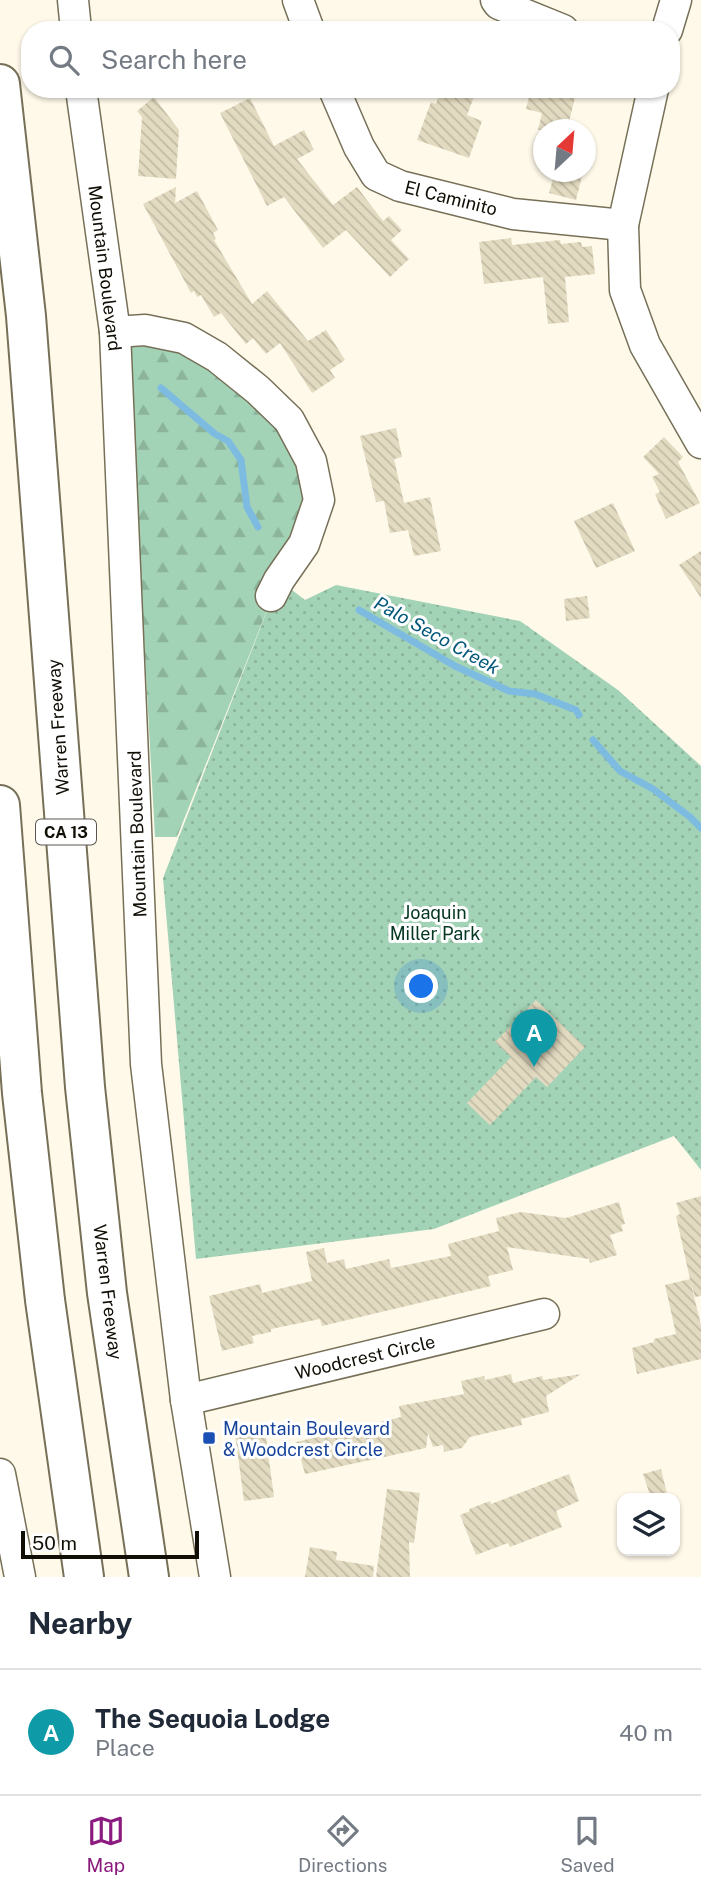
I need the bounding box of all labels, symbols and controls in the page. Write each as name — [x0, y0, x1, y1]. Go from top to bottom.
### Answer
search box — [21, 21, 680, 98]
icon: search — [45, 41, 83, 79]
text: Search here — [101, 44, 247, 75]
north arrow — [533, 119, 596, 182]
street label: El Caminito — [402, 176, 500, 220]
street label: Mountain Boulevard — [84, 184, 126, 352]
water label: Palo Seco Creek — [371, 592, 504, 679]
street label: Warren Freeway — [43, 658, 73, 796]
street label: Mountain Boulevard — [124, 750, 150, 918]
road number: CA 13 — [36, 820, 96, 845]
park label: Joaquin Miller Park — [390, 902, 480, 944]
your location — [404, 969, 438, 1003]
pin: A — [511, 1009, 557, 1067]
street label: Warren Freeway — [89, 1223, 127, 1361]
street label: Woodcrest Circle — [293, 1331, 437, 1383]
place label: Mountain Boulevard & Woodcrest Circle — [223, 1418, 390, 1460]
marker: Mountain Boulevard & Woodcrest Circle — [201, 1430, 217, 1446]
map controls — [617, 1493, 680, 1556]
button: layers — [617, 1493, 680, 1556]
scale bar — [21, 1528, 200, 1560]
text: 50 m — [32, 1532, 77, 1554]
text: Nearby — [28, 1605, 132, 1641]
text: The Sequoia Lodge — [95, 1703, 330, 1734]
text: A — [43, 1719, 59, 1746]
text: 40 m — [619, 1719, 673, 1746]
text: Place — [95, 1734, 155, 1761]
tab: Map — [86, 1812, 125, 1876]
tab: Directions — [298, 1812, 387, 1876]
tab: Saved — [560, 1812, 615, 1876]

